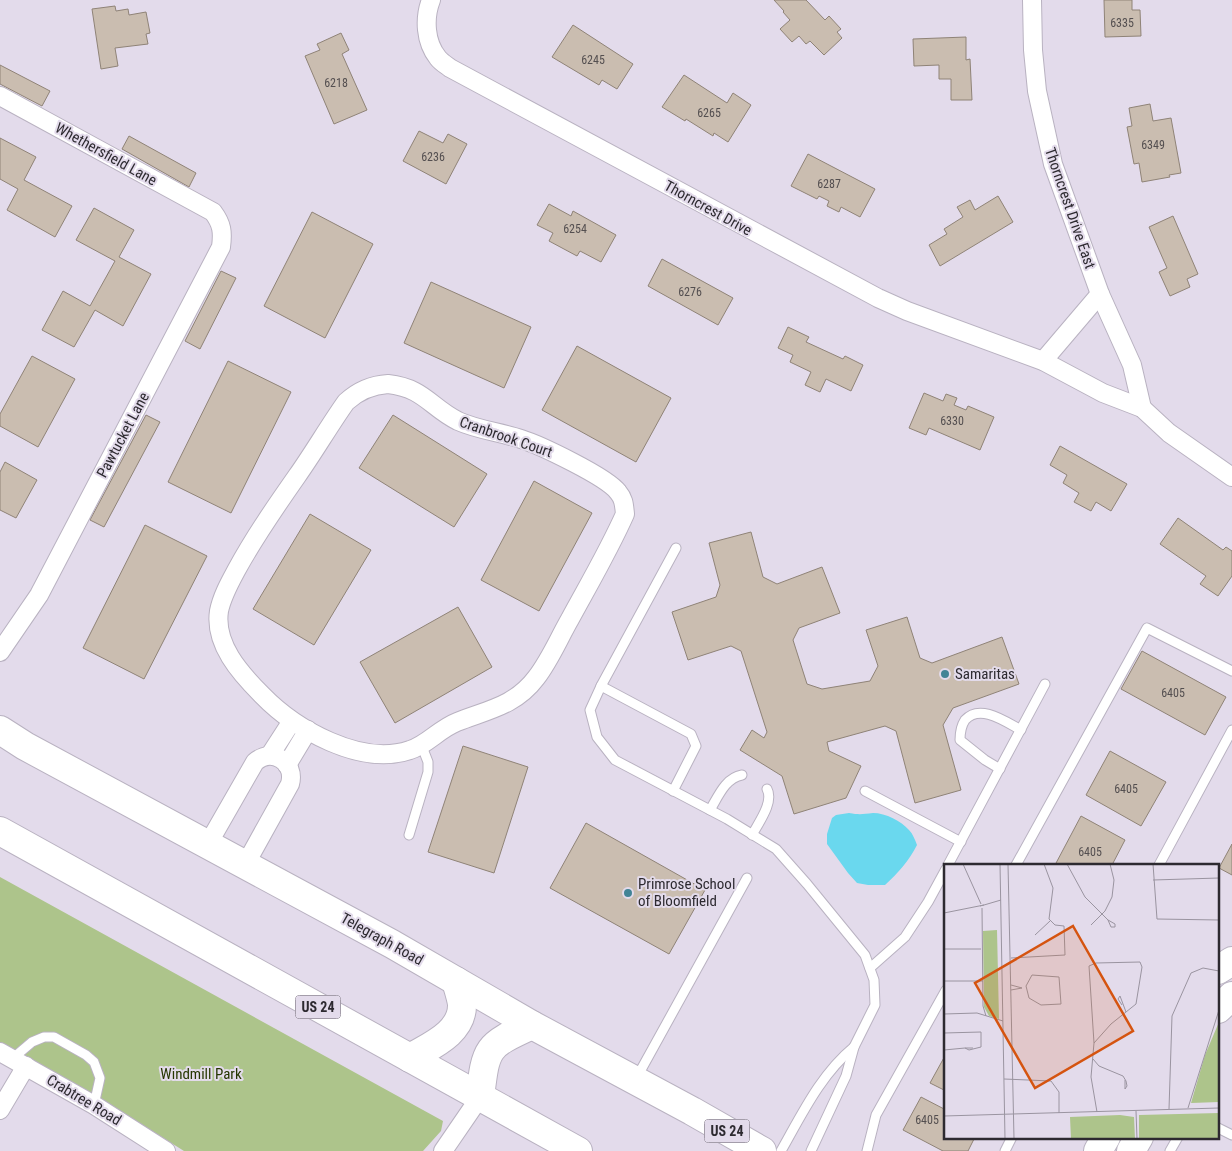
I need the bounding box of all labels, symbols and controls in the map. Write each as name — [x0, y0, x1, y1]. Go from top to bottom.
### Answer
house number: 6335 — [1110, 16, 1134, 30]
house number: 6245 — [581, 53, 605, 67]
house number: 6218 — [324, 76, 348, 90]
house number: 6265 — [697, 106, 721, 120]
street label: Whethersfield Lane — [52, 119, 160, 189]
house number: 6349 — [1141, 138, 1165, 152]
street label: Thorncrest Drive East — [1041, 145, 1099, 271]
house number: 6236 — [421, 150, 445, 164]
street label: Thorncrest Drive — [661, 177, 755, 239]
house number: 6287 — [817, 177, 841, 191]
house number: 6254 — [563, 222, 587, 236]
house number: 6276 — [678, 285, 702, 299]
street label: Pawtucket Lane — [93, 389, 153, 481]
street label: Cranbrook Court — [457, 413, 555, 461]
house number: 6330 — [940, 414, 964, 428]
place label: Samaritas — [955, 665, 1015, 683]
marker: Samaritas — [939, 668, 951, 680]
house number: 6405 — [1161, 686, 1185, 700]
house number: 6405 — [1114, 782, 1138, 796]
house number: 6405 — [1078, 845, 1102, 859]
inset map — [944, 864, 1220, 1138]
place label: Primrose School of Bloomfield — [638, 875, 735, 910]
marker: Primrose School of Bloomfield — [622, 887, 634, 899]
street label: Telegraph Road — [338, 909, 426, 969]
road number: US 24 — [296, 996, 340, 1019]
park label: Windmill Park — [160, 1065, 242, 1083]
street label: Crabtree Road — [43, 1071, 125, 1129]
house number: 6405 — [915, 1113, 939, 1127]
road number: US 24 — [704, 1120, 750, 1142]

